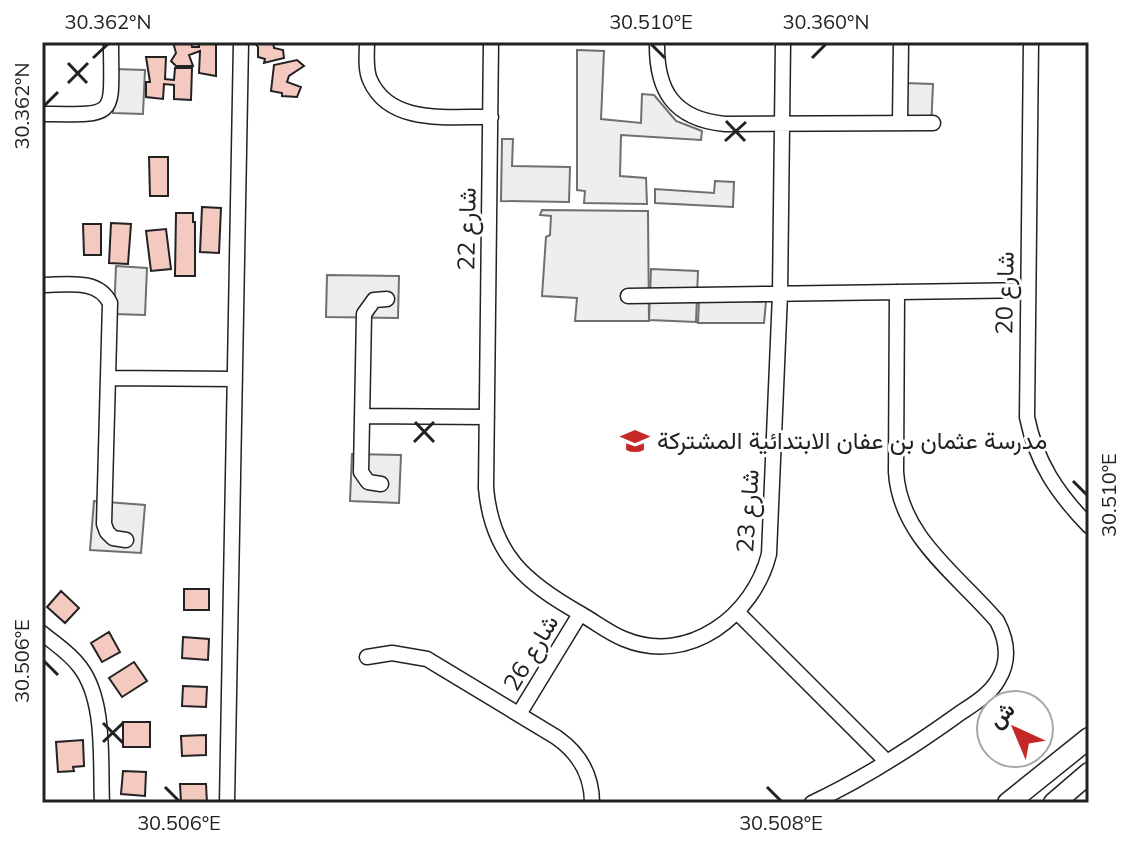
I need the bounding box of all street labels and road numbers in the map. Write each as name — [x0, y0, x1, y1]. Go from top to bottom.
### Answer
street label: شارع 22 — [450, 187, 484, 271]
street label: شارع 20 — [988, 251, 1022, 335]
street label: شارع 23 — [729, 468, 767, 554]
street label: شارع 26 — [496, 609, 566, 697]

